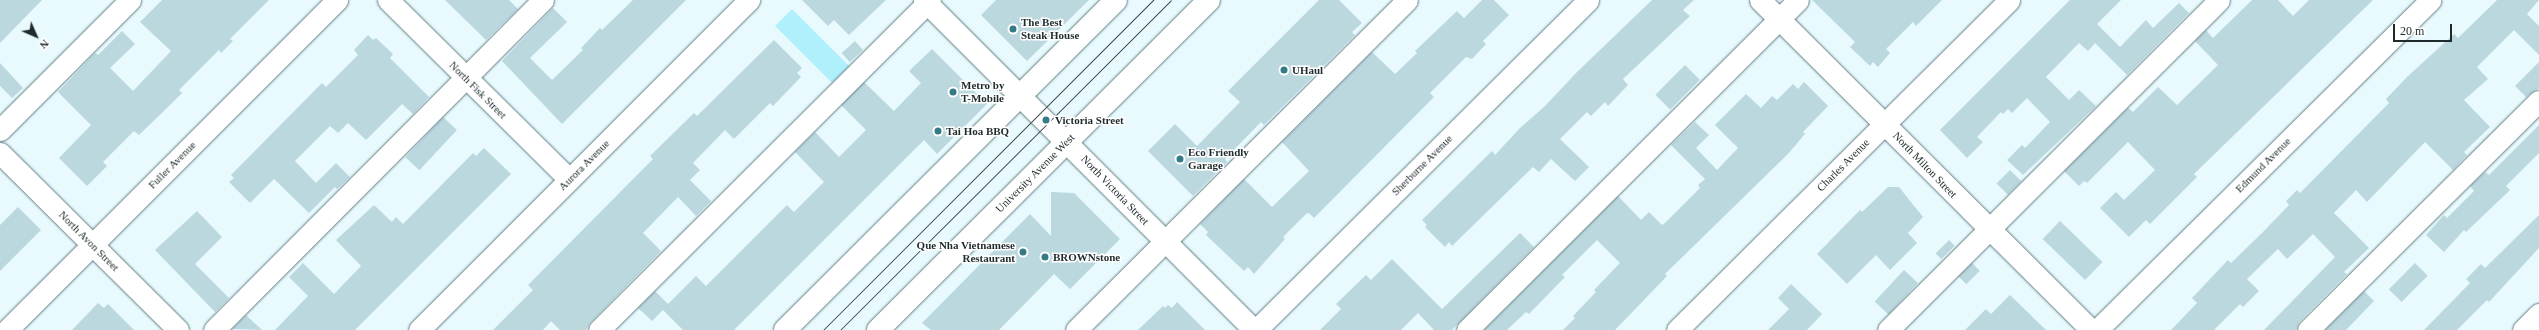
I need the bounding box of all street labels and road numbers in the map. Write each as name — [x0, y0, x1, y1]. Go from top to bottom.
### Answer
street label: North Fisk Street — [447, 59, 509, 121]
street label: North Milton Street — [1890, 129, 1960, 201]
street label: University Avenue West — [992, 130, 1078, 216]
street label: Sherburne Avenue — [1389, 132, 1455, 198]
street label: Edmund Avenue — [2232, 134, 2294, 196]
street label: Charles Avenue — [1814, 136, 1872, 194]
street label: Aurora Avenue — [556, 137, 612, 193]
street label: Fuller Avenue — [145, 138, 199, 192]
street label: North Victoria Street — [1078, 152, 1152, 228]
street label: North Avon Street — [56, 208, 122, 274]

